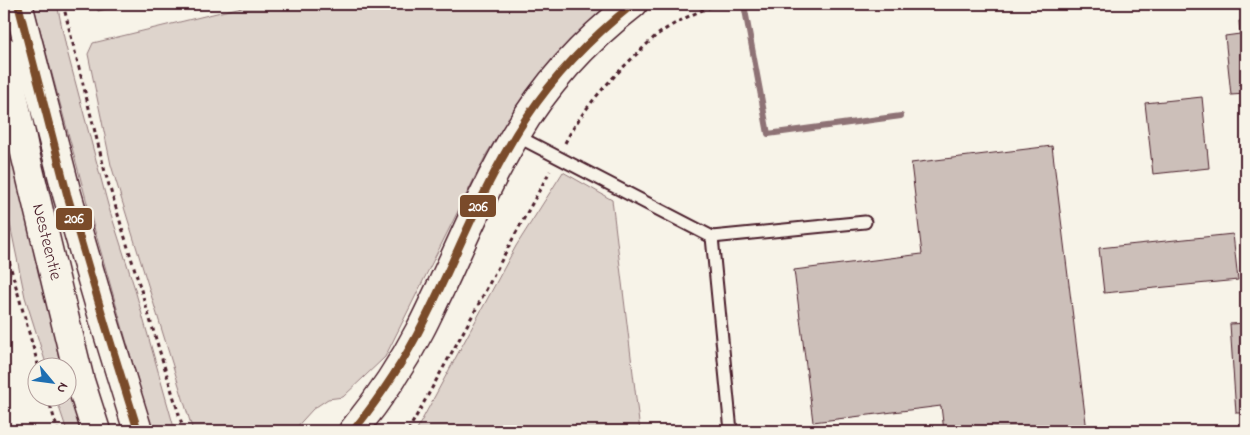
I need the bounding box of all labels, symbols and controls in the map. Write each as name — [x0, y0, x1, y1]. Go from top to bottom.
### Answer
line badge: 206 — [459, 194, 497, 218]
text: 206 — [467, 197, 488, 218]
street label: Nesteentie — [24, 201, 68, 284]
line badge: 206 — [55, 207, 93, 231]
text: 206 — [63, 209, 84, 230]
north arrow — [28, 358, 78, 408]
text: N — [51, 378, 74, 397]

